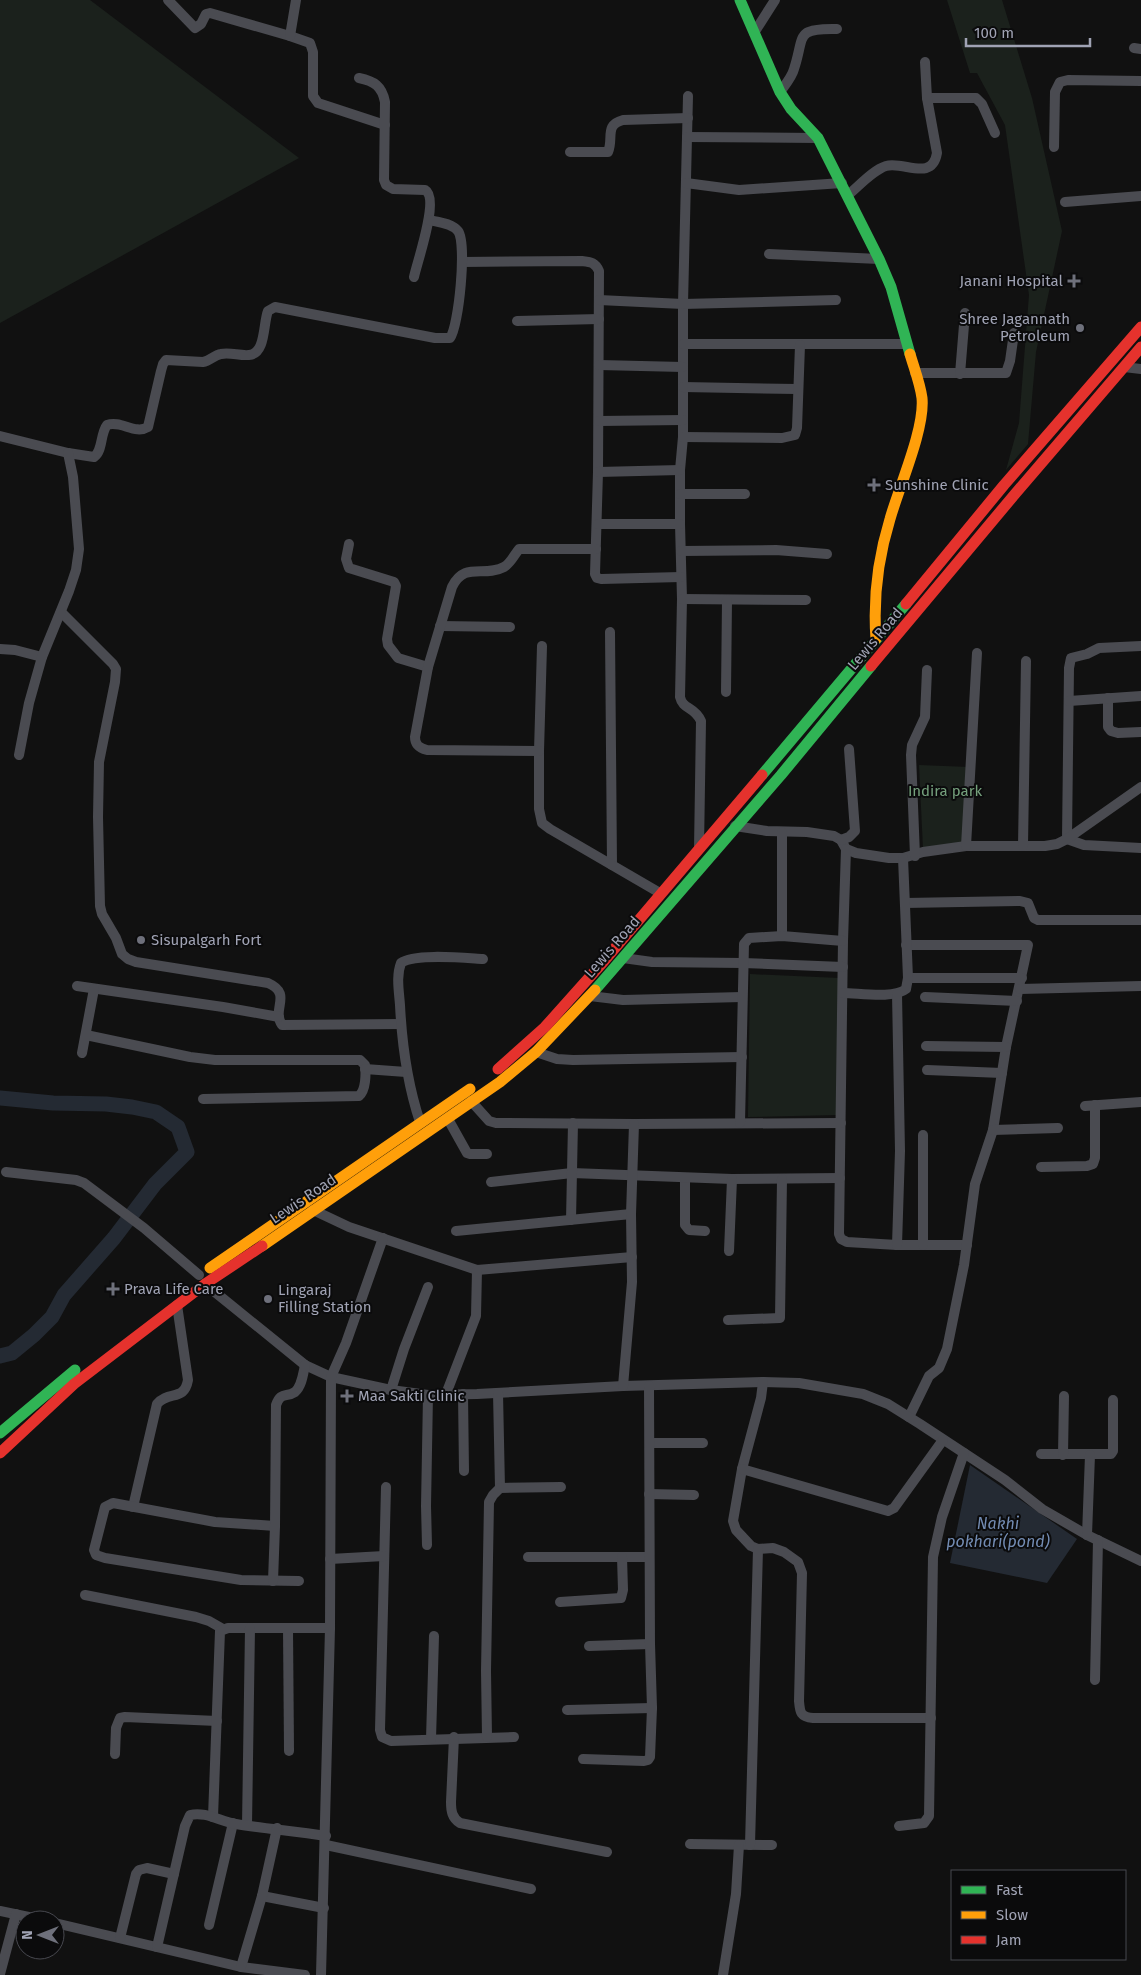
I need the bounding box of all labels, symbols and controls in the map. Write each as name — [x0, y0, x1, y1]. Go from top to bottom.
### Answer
scale bar — [966, 15, 1090, 47]
text: 100 m — [974, 24, 1014, 42]
place label: Janani Hospital — [959, 272, 1064, 290]
marker: Janani Hospital — [1067, 274, 1081, 288]
place label: Shree Jagannath Petroleum — [959, 310, 1070, 345]
marker: Shree Jagannath Petroleum — [1074, 322, 1086, 334]
place label: Sunshine Clinic — [885, 476, 989, 494]
marker: Sunshine Clinic — [867, 478, 881, 492]
street label: Lewis Road — [844, 604, 906, 674]
park label: Indira park — [908, 782, 982, 800]
street label: Lewis Road — [580, 912, 644, 982]
place label: Sisupalgarh Fort — [151, 931, 262, 949]
marker: Sisupalgarh Fort — [135, 934, 147, 946]
street label: Lewis Road — [267, 1170, 339, 1228]
place label: Prava Life Care — [124, 1280, 224, 1298]
place label: Lingaraj Filling Station — [278, 1281, 372, 1316]
marker: Prava Life Care — [106, 1282, 120, 1296]
marker: Lingaraj Filling Station — [262, 1293, 274, 1305]
place label: Maa Sakti Clinic — [358, 1387, 465, 1405]
marker: Maa Sakti Clinic — [340, 1389, 354, 1403]
water label: Nakhi pokhari(pond) — [946, 1514, 1050, 1551]
legend — [951, 1870, 1126, 1960]
text: Fast — [996, 1881, 1023, 1899]
text: Slow — [996, 1906, 1028, 1924]
north arrow — [15, 1910, 65, 1960]
text: N — [19, 1930, 36, 1940]
text: Jam — [996, 1931, 1022, 1949]

